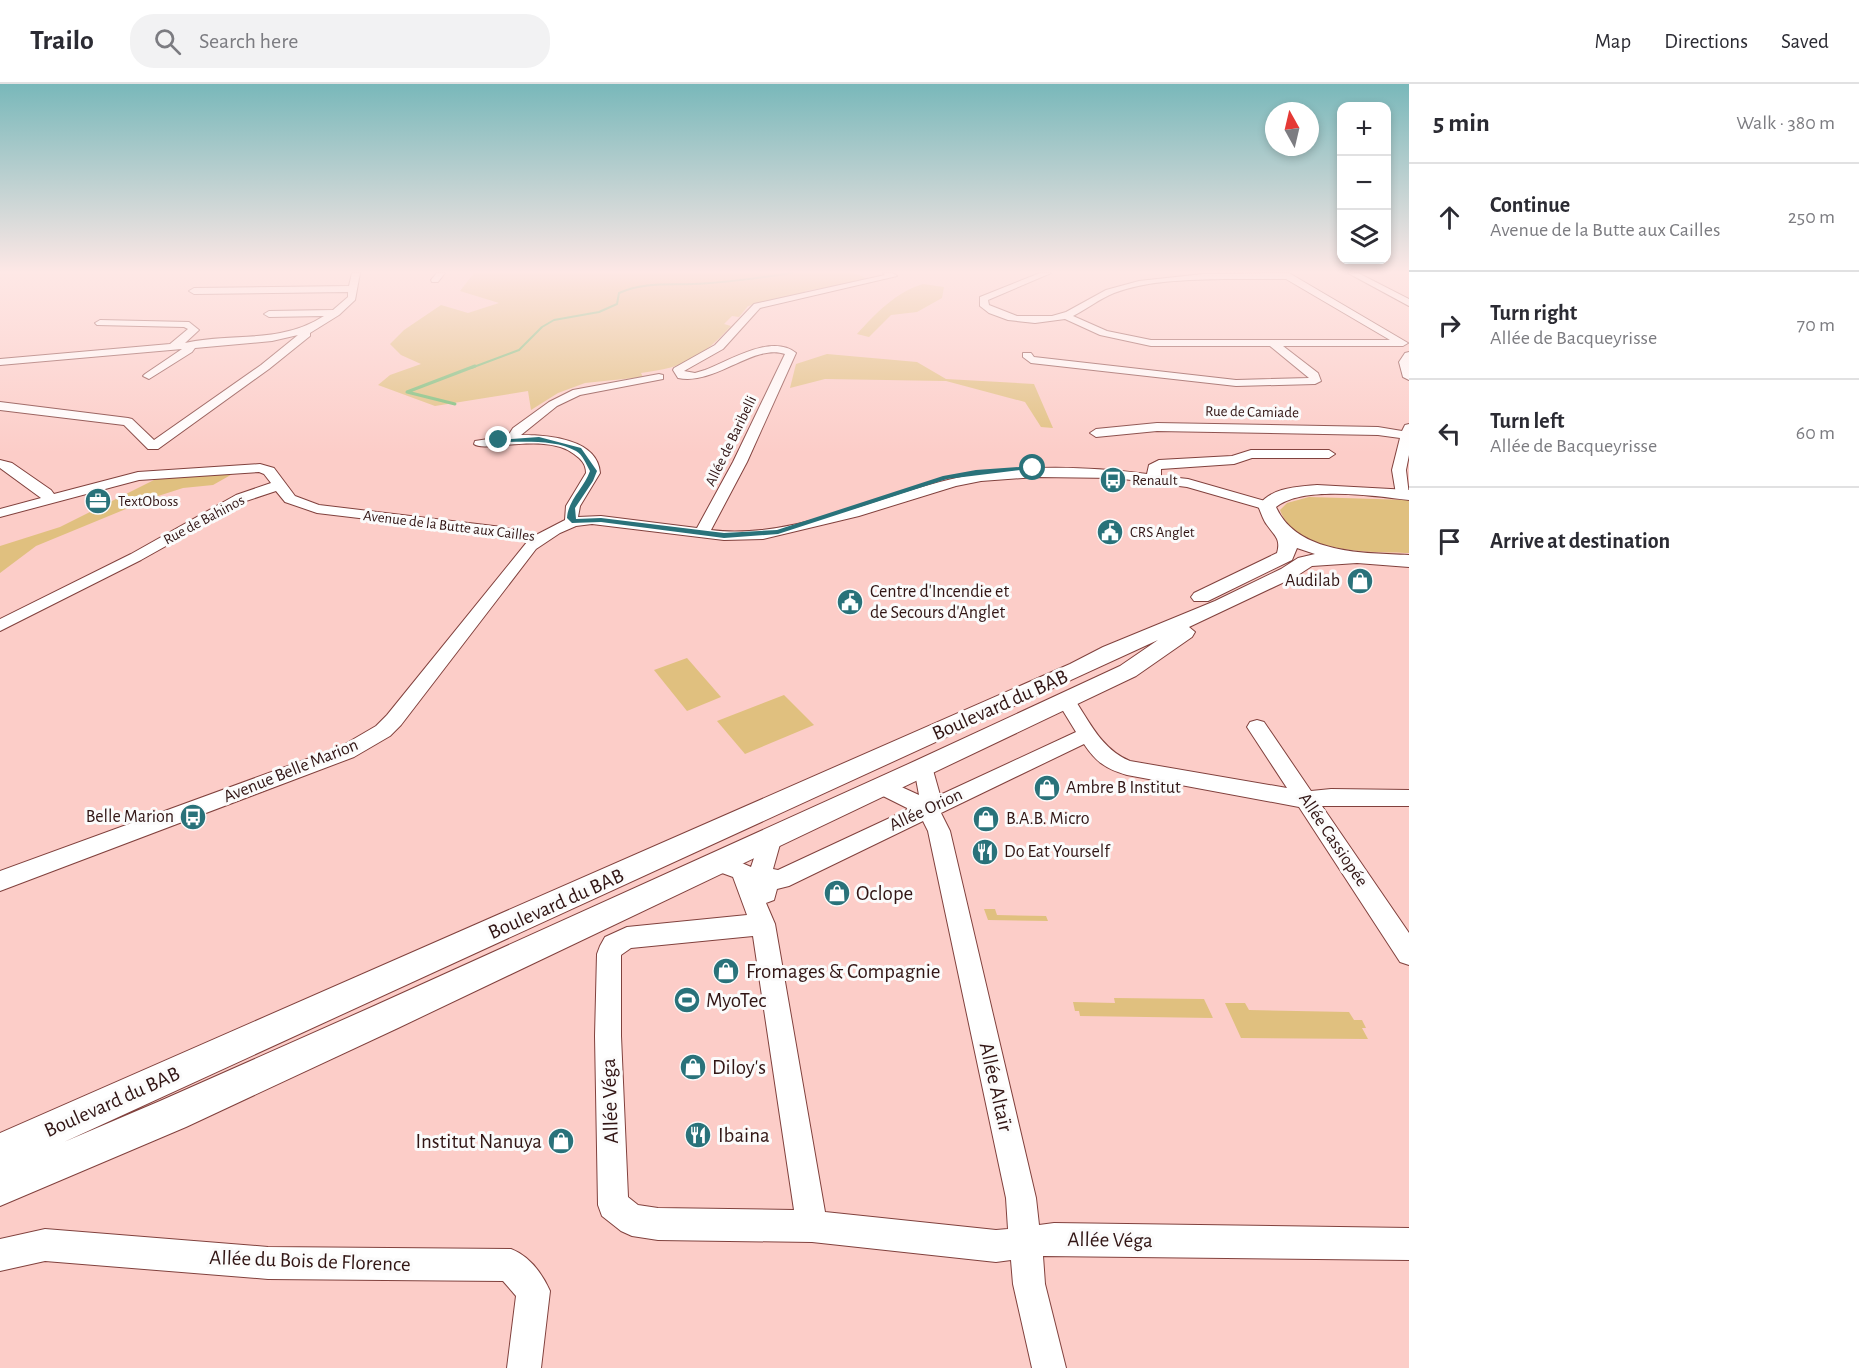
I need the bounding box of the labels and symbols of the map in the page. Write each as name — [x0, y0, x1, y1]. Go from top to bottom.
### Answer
north arrow — [1265, 102, 1319, 156]
street label: Allée de Baribelli — [703, 393, 759, 489]
street label: Rue de Camiade — [1205, 404, 1299, 420]
route end — [485, 426, 511, 452]
route start — [1019, 454, 1045, 480]
bus stop icon: Renault — [1098, 465, 1128, 495]
place label: Renault — [1132, 473, 1178, 488]
office icon: TextOboss — [83, 486, 113, 516]
street label: Rue de Bahinos — [161, 492, 247, 548]
place label: TextOboss — [118, 494, 178, 509]
street label: Avenue de la Butte aux Cailles — [362, 508, 536, 544]
public building icon: CRS Anglet — [1095, 517, 1125, 547]
place label: CRS Anglet — [1130, 525, 1195, 540]
shop icon: Audilab — [1345, 566, 1375, 596]
place label: Audilab — [1285, 572, 1340, 590]
place label: Centre d'Incendie et de Secours d'Anglet — [870, 583, 1009, 622]
public building icon: Centre d'Incendie et de Secours d'Anglet — [835, 587, 865, 617]
street label: Boulevard du BAB — [929, 666, 1071, 744]
street label: Avenue Belle Marion — [221, 736, 361, 806]
shop icon: Ambre B Institut — [1032, 773, 1062, 803]
place label: Ambre B Institut — [1066, 779, 1181, 797]
street label: Allée Orion — [887, 785, 965, 835]
street label: Allée Cassiopée — [1295, 790, 1371, 890]
bus stop icon: Belle Marion — [178, 802, 208, 832]
shop icon: B.A.B. Micro — [971, 804, 1001, 834]
place label: Belle Marion — [86, 808, 174, 826]
place label: B.A.B. Micro — [1006, 810, 1090, 828]
restaurant icon: Do Eat Yourself — [970, 837, 1000, 867]
place label: Do Eat Yourself — [1004, 843, 1111, 861]
street label: Boulevard du BAB — [485, 865, 627, 943]
shop icon: Oclope — [822, 878, 852, 908]
place label: Oclope — [856, 883, 913, 904]
shop icon: Fromages & Compagnie — [711, 956, 741, 986]
place label: Fromages & Compagnie — [746, 961, 941, 982]
sports icon: MyoTec — [672, 985, 702, 1015]
place label: MyoTec — [706, 990, 766, 1011]
street label: Allée Altaïr — [976, 1040, 1017, 1134]
shop icon: Diloy's — [678, 1052, 708, 1082]
place label: Diloy's — [712, 1057, 766, 1078]
street label: Allée Véga — [598, 1058, 622, 1144]
street label: Boulevard du BAB — [41, 1063, 183, 1141]
restaurant icon: Ibaina — [683, 1120, 713, 1150]
place label: Ibaina — [718, 1125, 770, 1146]
shop icon: Institut Nanuya — [546, 1126, 576, 1156]
place label: Institut Nanuya — [416, 1131, 542, 1152]
street label: Allée Véga — [1067, 1229, 1153, 1251]
street label: Allée du Bois de Florence — [209, 1247, 411, 1275]

